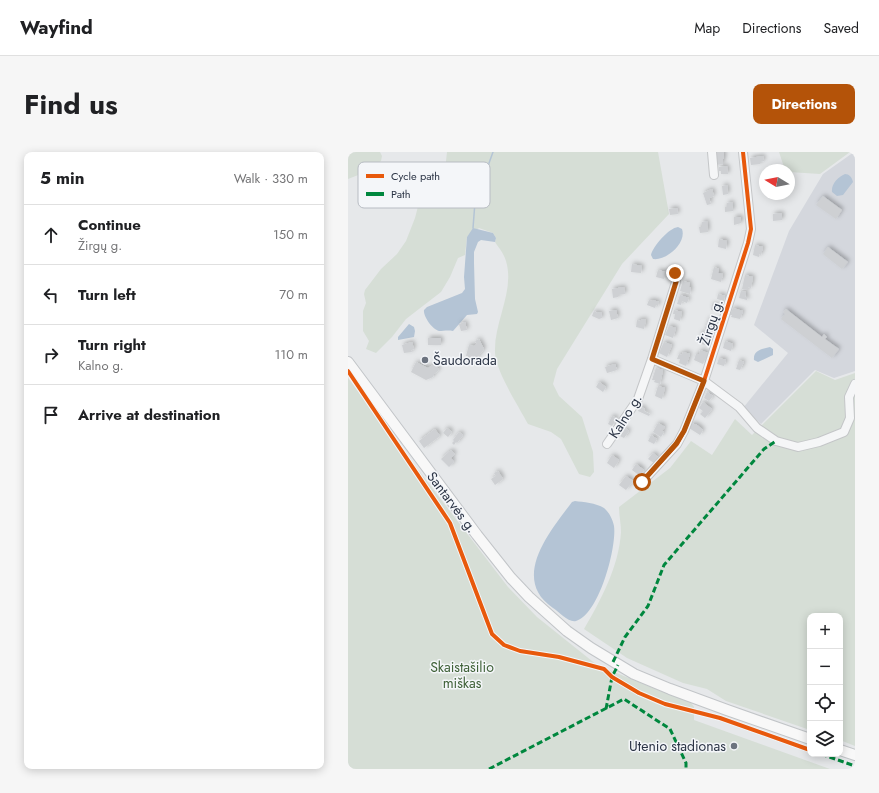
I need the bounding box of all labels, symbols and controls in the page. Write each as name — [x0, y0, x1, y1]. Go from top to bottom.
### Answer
text: Wayfind — [20, 14, 93, 41]
text: Map — [694, 18, 720, 38]
text: Directions — [742, 18, 802, 38]
text: Saved — [824, 18, 859, 38]
text: Find us — [24, 84, 118, 125]
button: Directions — [753, 84, 855, 124]
legend — [358, 162, 490, 208]
north arrow — [759, 164, 795, 200]
text: 5 min — [40, 166, 84, 190]
text: Cycle path — [391, 168, 440, 184]
text: Walk · 330 m — [234, 169, 308, 188]
text: Path — [391, 186, 410, 202]
text: Continue — [78, 214, 141, 236]
icon: ahead — [40, 224, 62, 246]
text: 150 m — [273, 225, 308, 244]
text: Žirgų g. — [78, 236, 122, 255]
route end — [666, 264, 684, 282]
icon: left — [40, 284, 62, 306]
text: Turn left — [78, 284, 136, 306]
text: 70 m — [279, 285, 308, 304]
street label: Žirgų g. — [694, 296, 728, 348]
text: Turn right — [78, 334, 146, 356]
icon: right — [40, 344, 62, 366]
text: 110 m — [274, 345, 308, 364]
place label: Šaudorada — [433, 350, 497, 370]
marker: Šaudorada — [420, 355, 430, 365]
text: Kalno g. — [78, 356, 124, 375]
street label: Kalno g. — [603, 390, 647, 442]
icon: arrive — [40, 404, 62, 426]
text: Arrive at destination — [78, 404, 220, 426]
street label: Santarvės g. — [422, 467, 482, 537]
route start — [633, 473, 651, 491]
map controls — [807, 613, 843, 757]
button: + — [807, 613, 843, 649]
button: − — [807, 649, 843, 685]
park label: Skaistašilio miškas — [430, 657, 494, 693]
button: locate — [807, 685, 843, 721]
button: layers — [807, 721, 843, 757]
place label: Utenio stadionas — [629, 736, 726, 756]
marker: Utenio stadionas — [729, 741, 739, 751]

